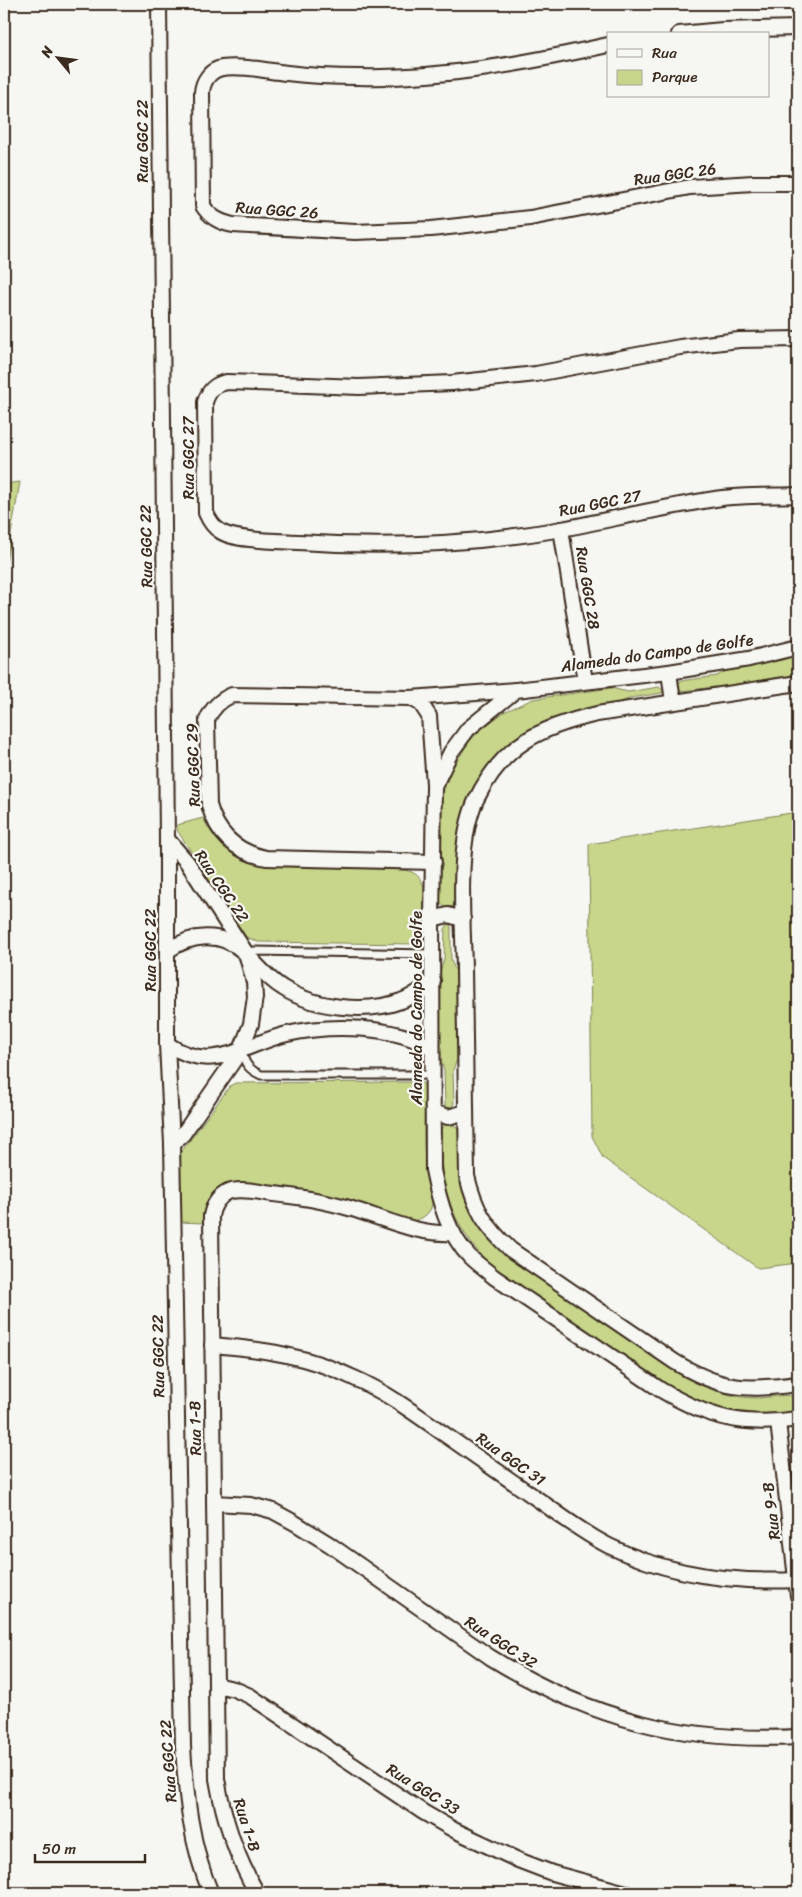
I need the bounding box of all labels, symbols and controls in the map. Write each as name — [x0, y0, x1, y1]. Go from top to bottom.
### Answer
north arrow — [32, 32, 82, 82]
legend — [607, 32, 770, 98]
text: Rua — [652, 40, 677, 66]
text: N — [33, 41, 60, 63]
text: Parque — [652, 64, 697, 90]
street label: Rua GGC 22 — [128, 99, 157, 183]
street label: Rua GGC 26 — [632, 154, 718, 194]
street label: Rua GGC 26 — [235, 193, 319, 227]
street label: Rua GGC 27 — [174, 416, 203, 499]
street label: Rua GGC 27 — [557, 481, 644, 525]
street label: Rua GGC 22 — [131, 504, 161, 588]
street label: Rua GGC 28 — [567, 545, 609, 632]
street label: Alameda do Campo de Golfe — [558, 625, 755, 681]
street label: Rua GGC 29 — [177, 723, 209, 807]
street label: Rua CGC 22 — [187, 843, 257, 929]
street label: Rua GGC 22 — [136, 908, 165, 992]
street label: Alameda do Campo de Golfe — [402, 911, 431, 1106]
street label: Rua GGC 22 — [143, 1314, 173, 1398]
street label: Rua 1-B — [180, 1400, 210, 1456]
street label: Rua GGC 31 — [470, 1424, 552, 1494]
street label: Rua 9-B — [753, 1480, 789, 1542]
street label: Rua GGC 32 — [458, 1607, 544, 1677]
street label: Rua GGC 22 — [151, 1719, 185, 1803]
street label: Rua GGC 33 — [380, 1755, 466, 1823]
street label: Rua 1-B — [225, 1794, 269, 1856]
scale bar — [35, 1832, 145, 1864]
text: 50 m — [42, 1836, 77, 1862]

